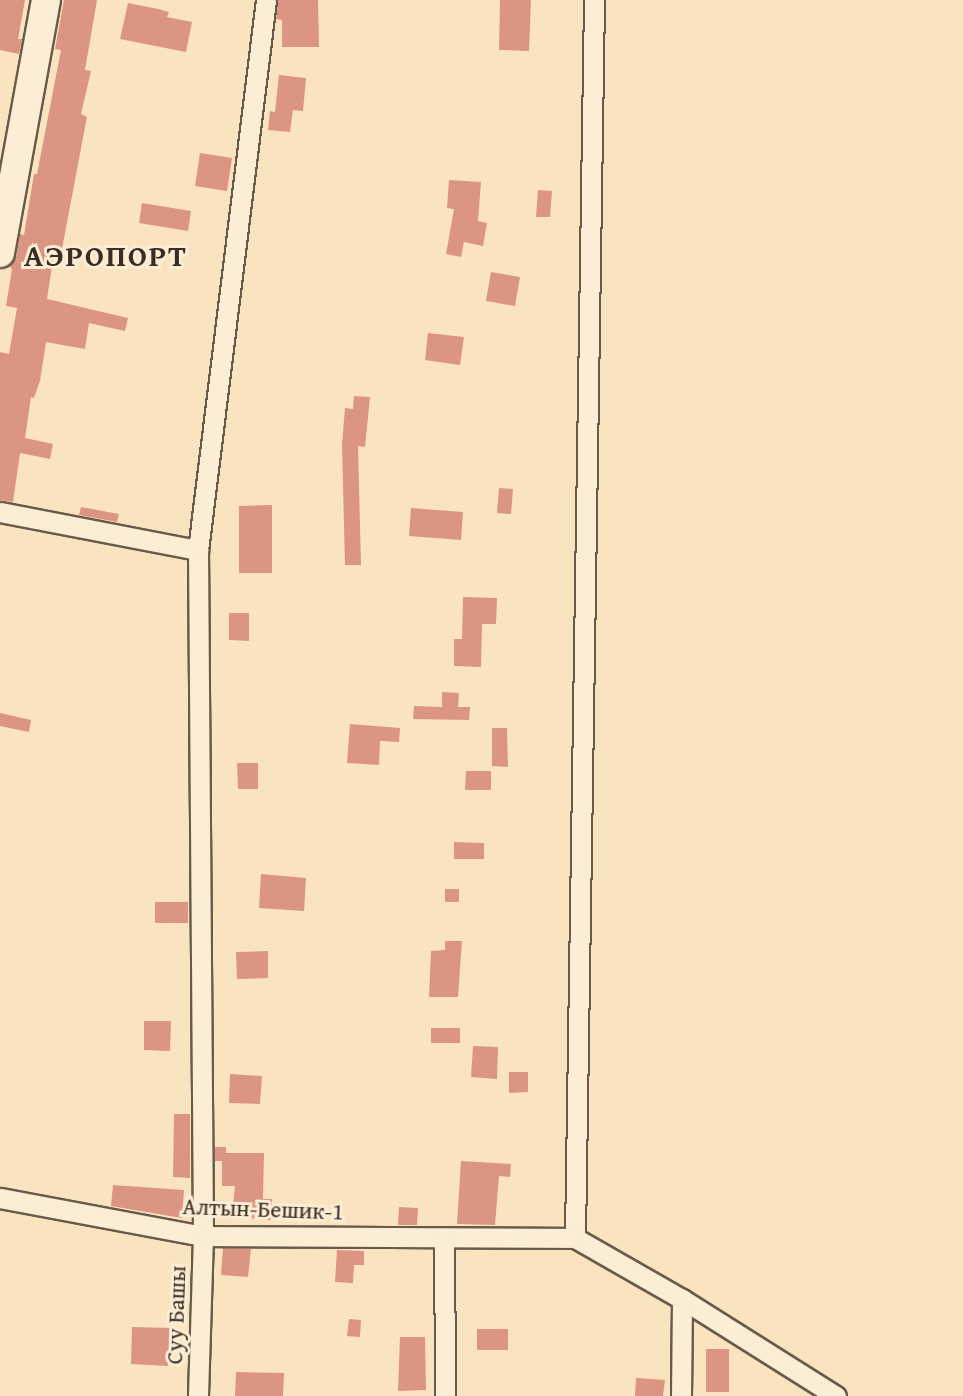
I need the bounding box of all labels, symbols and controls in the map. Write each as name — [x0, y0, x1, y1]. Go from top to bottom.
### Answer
district label: АЭРОПОРТ — [25, 237, 187, 273]
street label: Алтын-Бешик-1 — [182, 1192, 344, 1226]
street label: Суу Башы — [160, 1265, 192, 1365]

